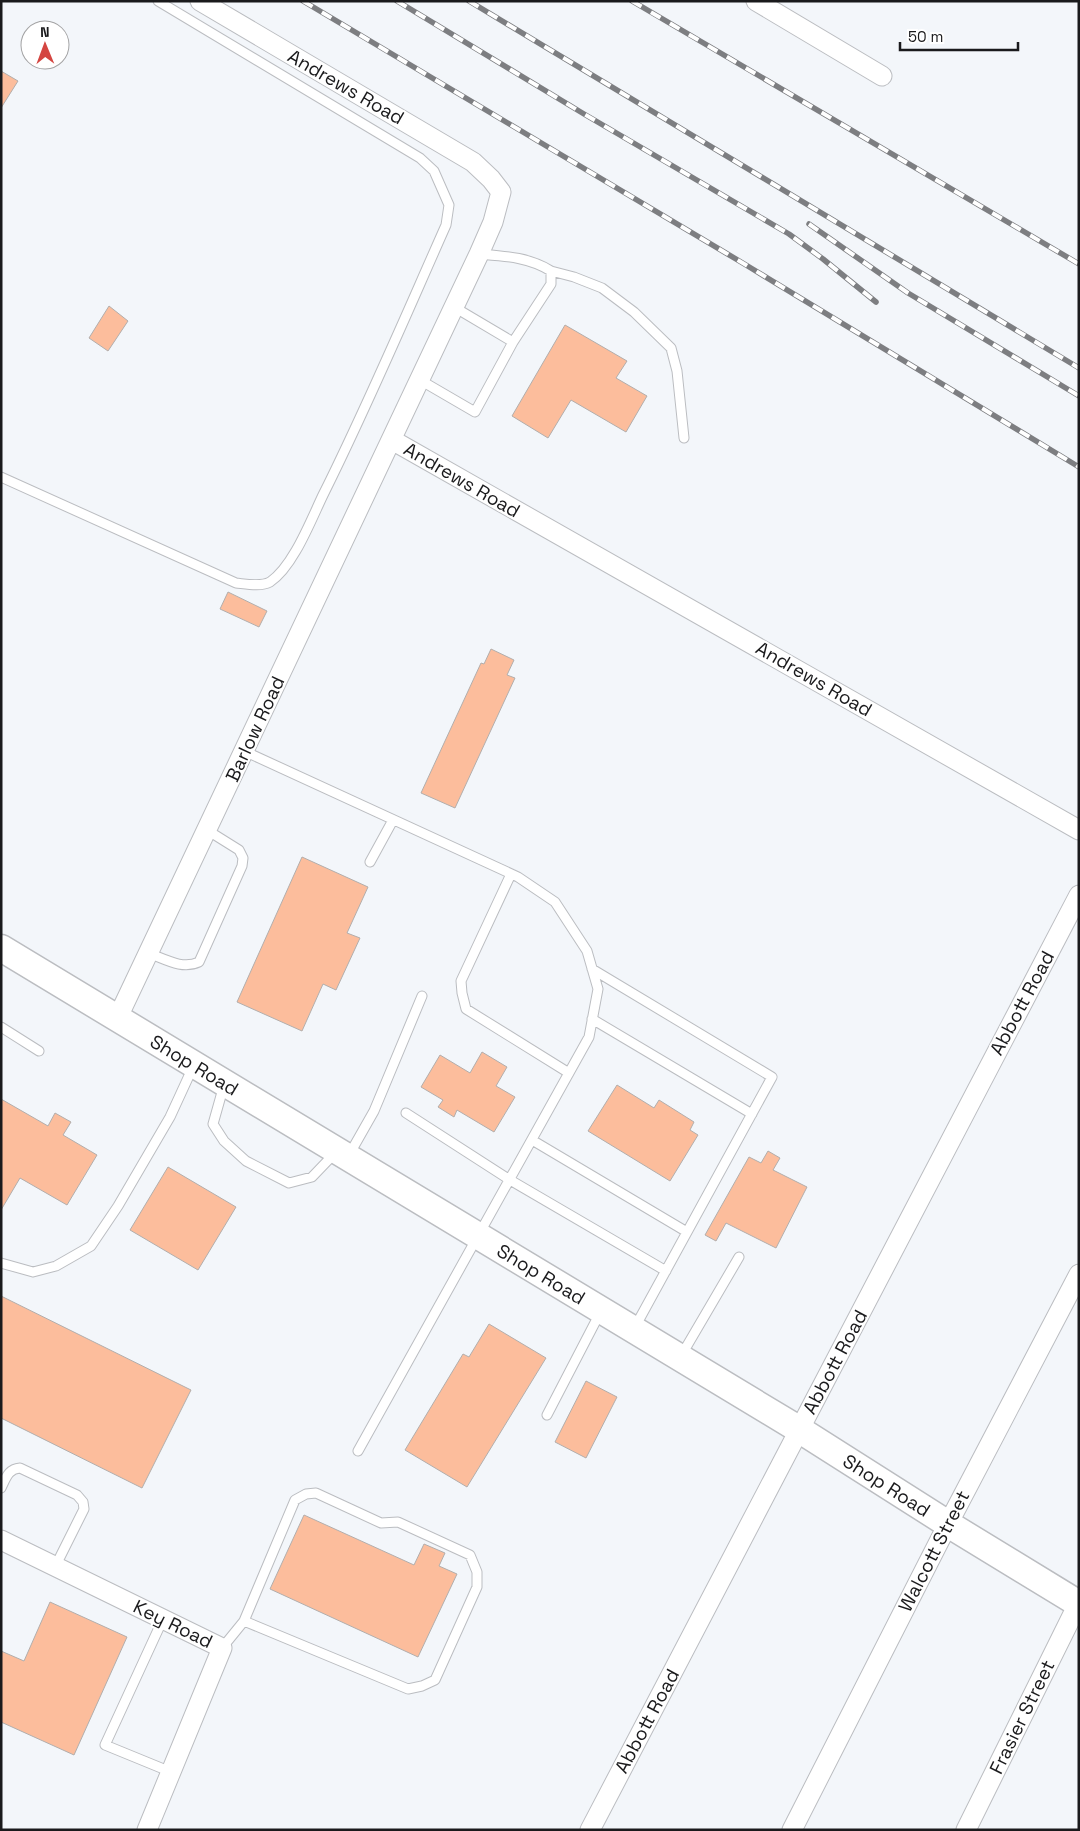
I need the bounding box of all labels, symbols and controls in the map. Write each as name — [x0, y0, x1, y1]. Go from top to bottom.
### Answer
north arrow — [20, 20, 70, 70]
scale bar — [900, 20, 1018, 52]
text: N — [40, 23, 50, 41]
text: 50 m — [908, 27, 943, 46]
street label: Andrews Road — [283, 44, 409, 130]
street label: Andrews Road — [399, 437, 525, 523]
street label: Andrews Road — [751, 636, 877, 722]
street label: Barlow Road — [220, 672, 290, 786]
street label: Abbott Road — [984, 947, 1060, 1059]
street label: Shop Road — [146, 1028, 243, 1101]
street label: Shop Road — [493, 1238, 590, 1310]
street label: Abbott Road — [797, 1306, 873, 1418]
street label: Shop Road — [838, 1448, 935, 1522]
street label: Walcott Street — [893, 1486, 975, 1616]
street label: Key Road — [129, 1594, 217, 1654]
street label: Frasier Street — [984, 1656, 1060, 1778]
street label: Abbott Road — [609, 1665, 685, 1777]

